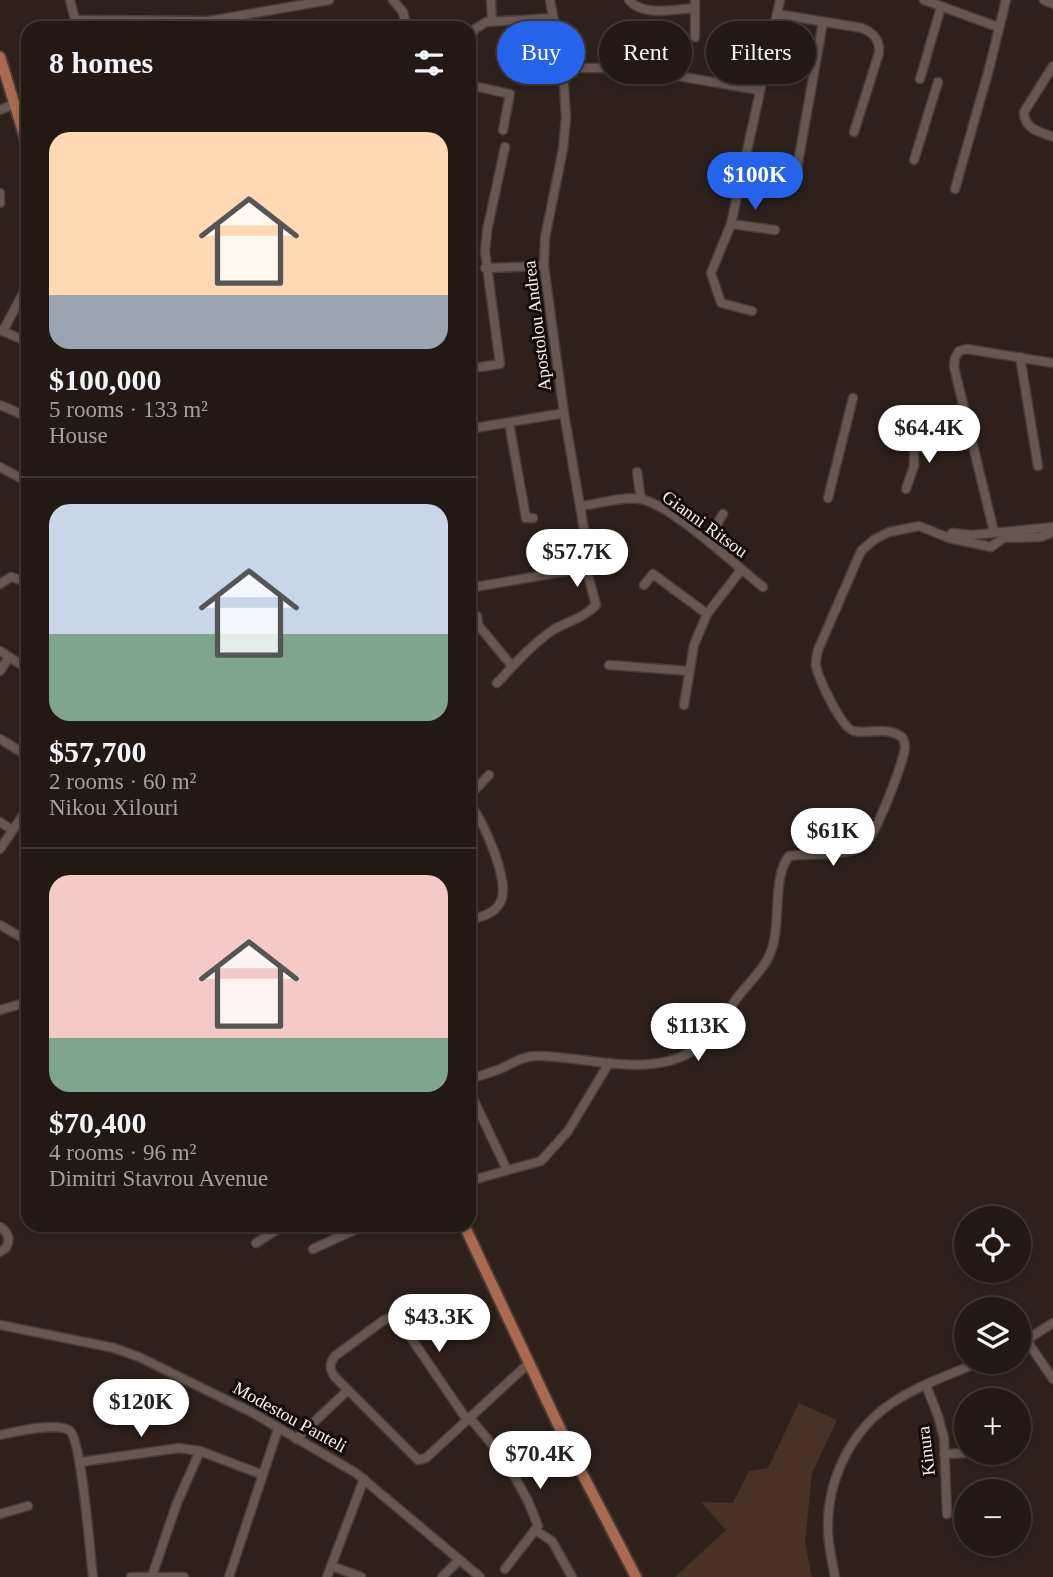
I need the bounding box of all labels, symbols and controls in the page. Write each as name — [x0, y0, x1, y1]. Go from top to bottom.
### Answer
chip: Buy — [497, 21, 585, 84]
chip: Rent — [599, 21, 692, 84]
chip: Filters — [706, 21, 816, 84]
icon: filters — [410, 44, 448, 82]
text: 8 homes — [49, 46, 153, 79]
pin: $100K — [706, 152, 804, 212]
text: $100K — [723, 162, 787, 187]
icon: home — [186, 178, 312, 304]
street label: Apostolou Andrea — [519, 260, 555, 392]
text: $100,000 — [49, 363, 162, 396]
text: 5 rooms · 133 m² — [49, 397, 208, 422]
pin: $64.4K — [872, 406, 986, 465]
text: $64.4K — [894, 415, 964, 440]
text: House — [49, 423, 108, 448]
street label: Gianni Ritsou — [658, 486, 752, 562]
pin: $57.7K — [520, 530, 634, 589]
text: $57.7K — [542, 539, 612, 564]
icon: home — [186, 550, 312, 676]
text: $57,700 — [49, 735, 147, 768]
text: 2 rooms · 60 m² — [49, 769, 196, 794]
text: Nikou Xilouri — [49, 795, 179, 820]
pin: $61K — [792, 808, 874, 868]
text: $61K — [807, 818, 859, 843]
icon: home — [186, 921, 312, 1047]
pin: $113K — [649, 1004, 747, 1063]
text: $113K — [667, 1013, 729, 1038]
text: $70,400 — [49, 1106, 147, 1139]
text: 4 rooms · 96 m² — [49, 1140, 196, 1165]
text: Dimitri Stavrou Avenue — [49, 1166, 268, 1191]
map controls — [954, 1206, 1031, 1556]
button: locate — [954, 1206, 1031, 1283]
pin: $43.3K — [382, 1294, 496, 1354]
button: layers — [954, 1297, 1031, 1374]
text: $43.3K — [404, 1304, 474, 1329]
street label: Modestou Panteli — [230, 1378, 350, 1456]
pin: $120K — [92, 1380, 190, 1439]
button: + — [954, 1388, 1031, 1465]
text: $120K — [109, 1389, 173, 1414]
street label: Kinura — [913, 1425, 939, 1477]
pin: $70.4K — [483, 1432, 597, 1491]
text: $70.4K — [505, 1441, 575, 1466]
button: − — [954, 1479, 1031, 1556]

